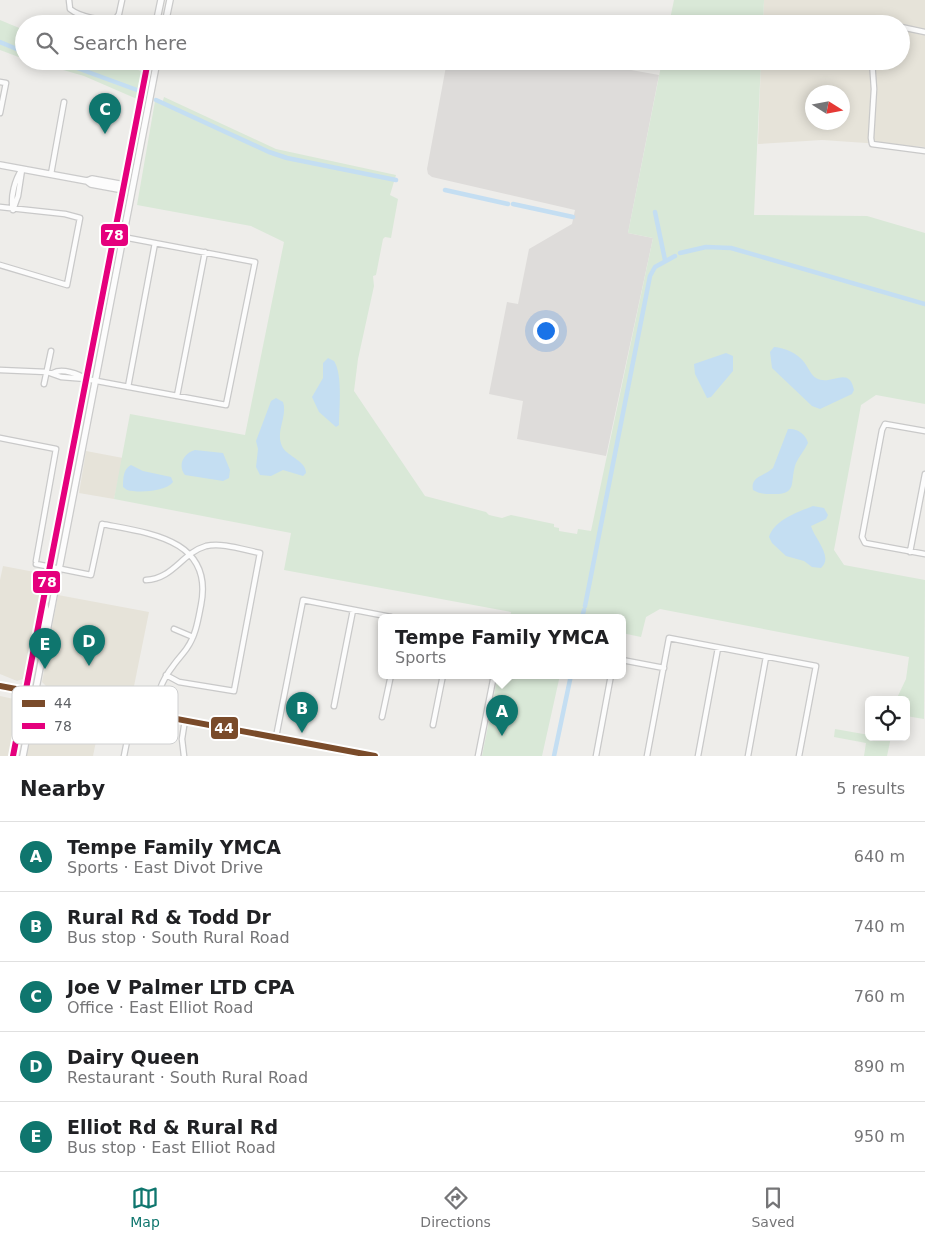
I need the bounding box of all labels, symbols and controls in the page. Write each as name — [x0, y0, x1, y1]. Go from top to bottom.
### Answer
search box — [15, 15, 910, 70]
icon: search — [33, 29, 61, 57]
text: Search here — [73, 32, 187, 54]
north arrow — [805, 85, 850, 130]
pin: C — [89, 93, 121, 134]
line badge: 78 — [100, 223, 129, 247]
text: 78 — [104, 227, 124, 243]
your location — [533, 318, 559, 344]
line badge: 78 — [32, 570, 61, 594]
text: 78 — [37, 574, 57, 590]
popup — [378, 614, 626, 679]
pin: D — [73, 625, 105, 666]
text: Tempe Family YMCA — [395, 626, 609, 648]
pin: E — [29, 628, 61, 669]
text: Sports — [395, 648, 446, 667]
legend — [12, 686, 178, 744]
pin: B — [286, 692, 318, 733]
text: 44 — [54, 695, 72, 711]
pin: A — [486, 695, 518, 736]
map controls — [865, 696, 910, 741]
button: locate — [865, 696, 910, 741]
line badge: 44 — [210, 716, 239, 740]
text: 78 — [54, 718, 72, 734]
text: 44 — [214, 720, 234, 736]
text: Nearby — [20, 777, 105, 801]
text: 5 results — [836, 779, 905, 798]
text: Tempe Family YMCA — [67, 836, 281, 858]
text: A — [30, 847, 42, 866]
text: 640 m — [854, 847, 905, 866]
text: Sports · East Divot Drive — [67, 858, 263, 877]
text: Rural Rd & Todd Dr — [67, 906, 271, 928]
text: B — [30, 917, 42, 936]
text: 740 m — [854, 917, 905, 936]
text: Bus stop · South Rural Road — [67, 928, 290, 947]
text: Joe V Palmer LTD CPA — [67, 976, 295, 998]
text: C — [30, 987, 42, 1006]
text: 760 m — [854, 987, 905, 1006]
text: Office · East Elliot Road — [67, 998, 253, 1017]
text: Dairy Queen — [67, 1046, 199, 1068]
text: D — [29, 1057, 43, 1076]
text: 890 m — [854, 1057, 905, 1076]
text: Restaurant · South Rural Road — [67, 1068, 308, 1087]
text: Elliot Rd & Rural Rd — [67, 1116, 278, 1138]
text: E — [31, 1127, 41, 1146]
text: 950 m — [854, 1127, 905, 1146]
text: Bus stop · East Elliot Road — [67, 1138, 276, 1157]
tab: Map — [130, 1184, 160, 1230]
tab: Directions — [420, 1184, 491, 1230]
tab: Saved — [751, 1184, 795, 1230]

